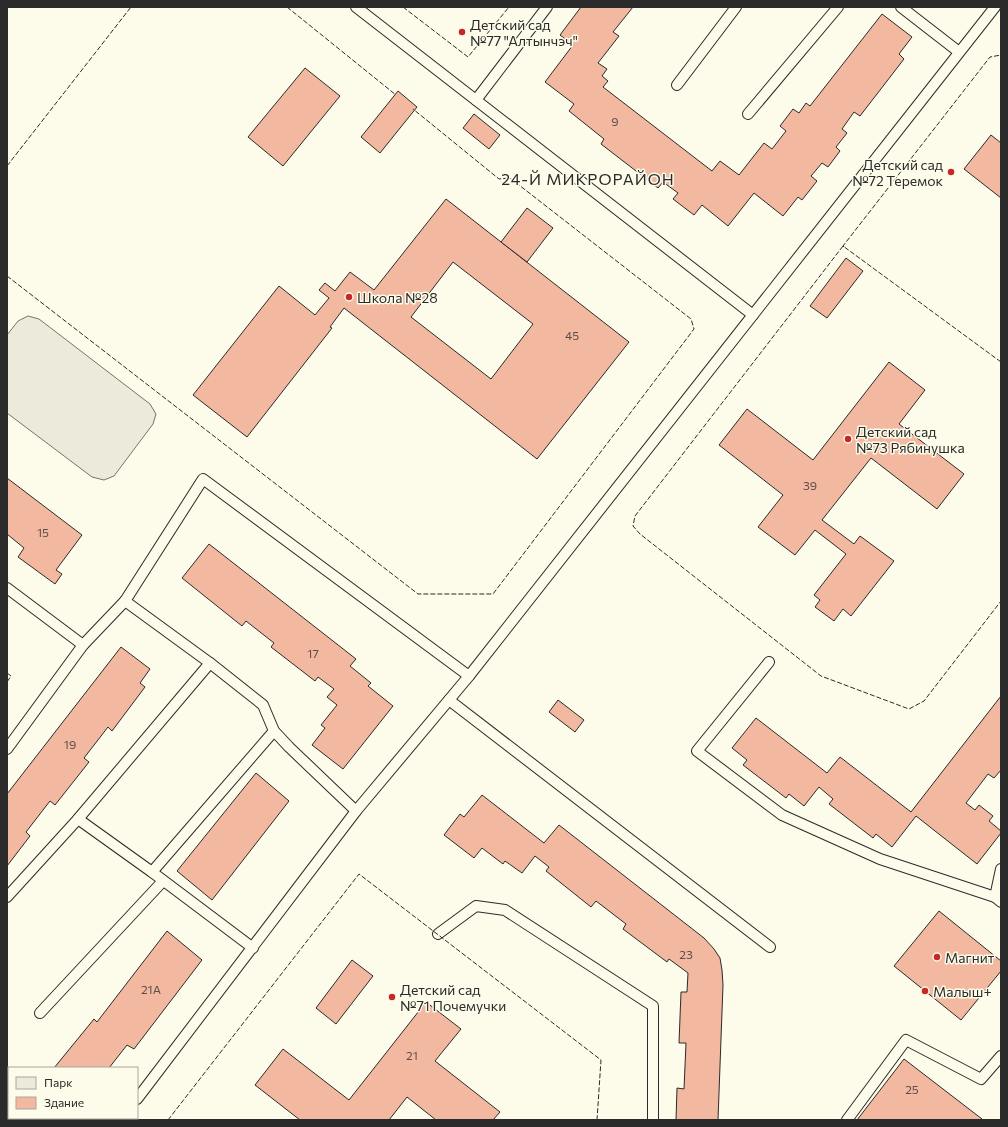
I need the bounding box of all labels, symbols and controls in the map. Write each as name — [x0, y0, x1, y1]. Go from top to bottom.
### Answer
place label: Детский сад №77 "Алтынчэч" — [470, 16, 578, 49]
marker: Детский сад №77 "Алтынчэч" — [457, 27, 467, 37]
house number: 9 — [611, 114, 619, 128]
place label: Детский сад №72 Теремок — [852, 156, 944, 189]
marker: Детский сад №72 Теремок — [946, 167, 956, 177]
district label: 24-Й МИКРОРАЙОН — [501, 169, 675, 188]
place label: Школа №28 — [357, 289, 438, 306]
marker: Школа №28 — [344, 292, 354, 302]
house number: 45 — [565, 328, 579, 342]
place label: Детский сад №73 Рябинушка — [856, 423, 965, 456]
marker: Детский сад №73 Рябинушка — [843, 434, 853, 444]
house number: 39 — [803, 478, 817, 492]
house number: 15 — [37, 525, 49, 539]
house number: 17 — [307, 646, 319, 660]
house number: 19 — [64, 737, 76, 751]
house number: 23 — [679, 947, 693, 961]
place label: Магнит — [945, 949, 995, 966]
marker: Магнит — [932, 952, 942, 962]
place label: Детский сад №71 Почемучки — [400, 981, 506, 1014]
house number: 21А — [141, 982, 161, 996]
place label: Малыш+ — [933, 983, 992, 1000]
marker: Малыш+ — [920, 986, 930, 996]
marker: Детский сад №71 Почемучки — [387, 992, 397, 1002]
house number: 21 — [406, 1048, 418, 1062]
legend — [8, 1067, 138, 1119]
text: Парк — [44, 1075, 73, 1089]
house number: 25 — [905, 1082, 919, 1096]
text: Здание — [44, 1095, 84, 1109]

